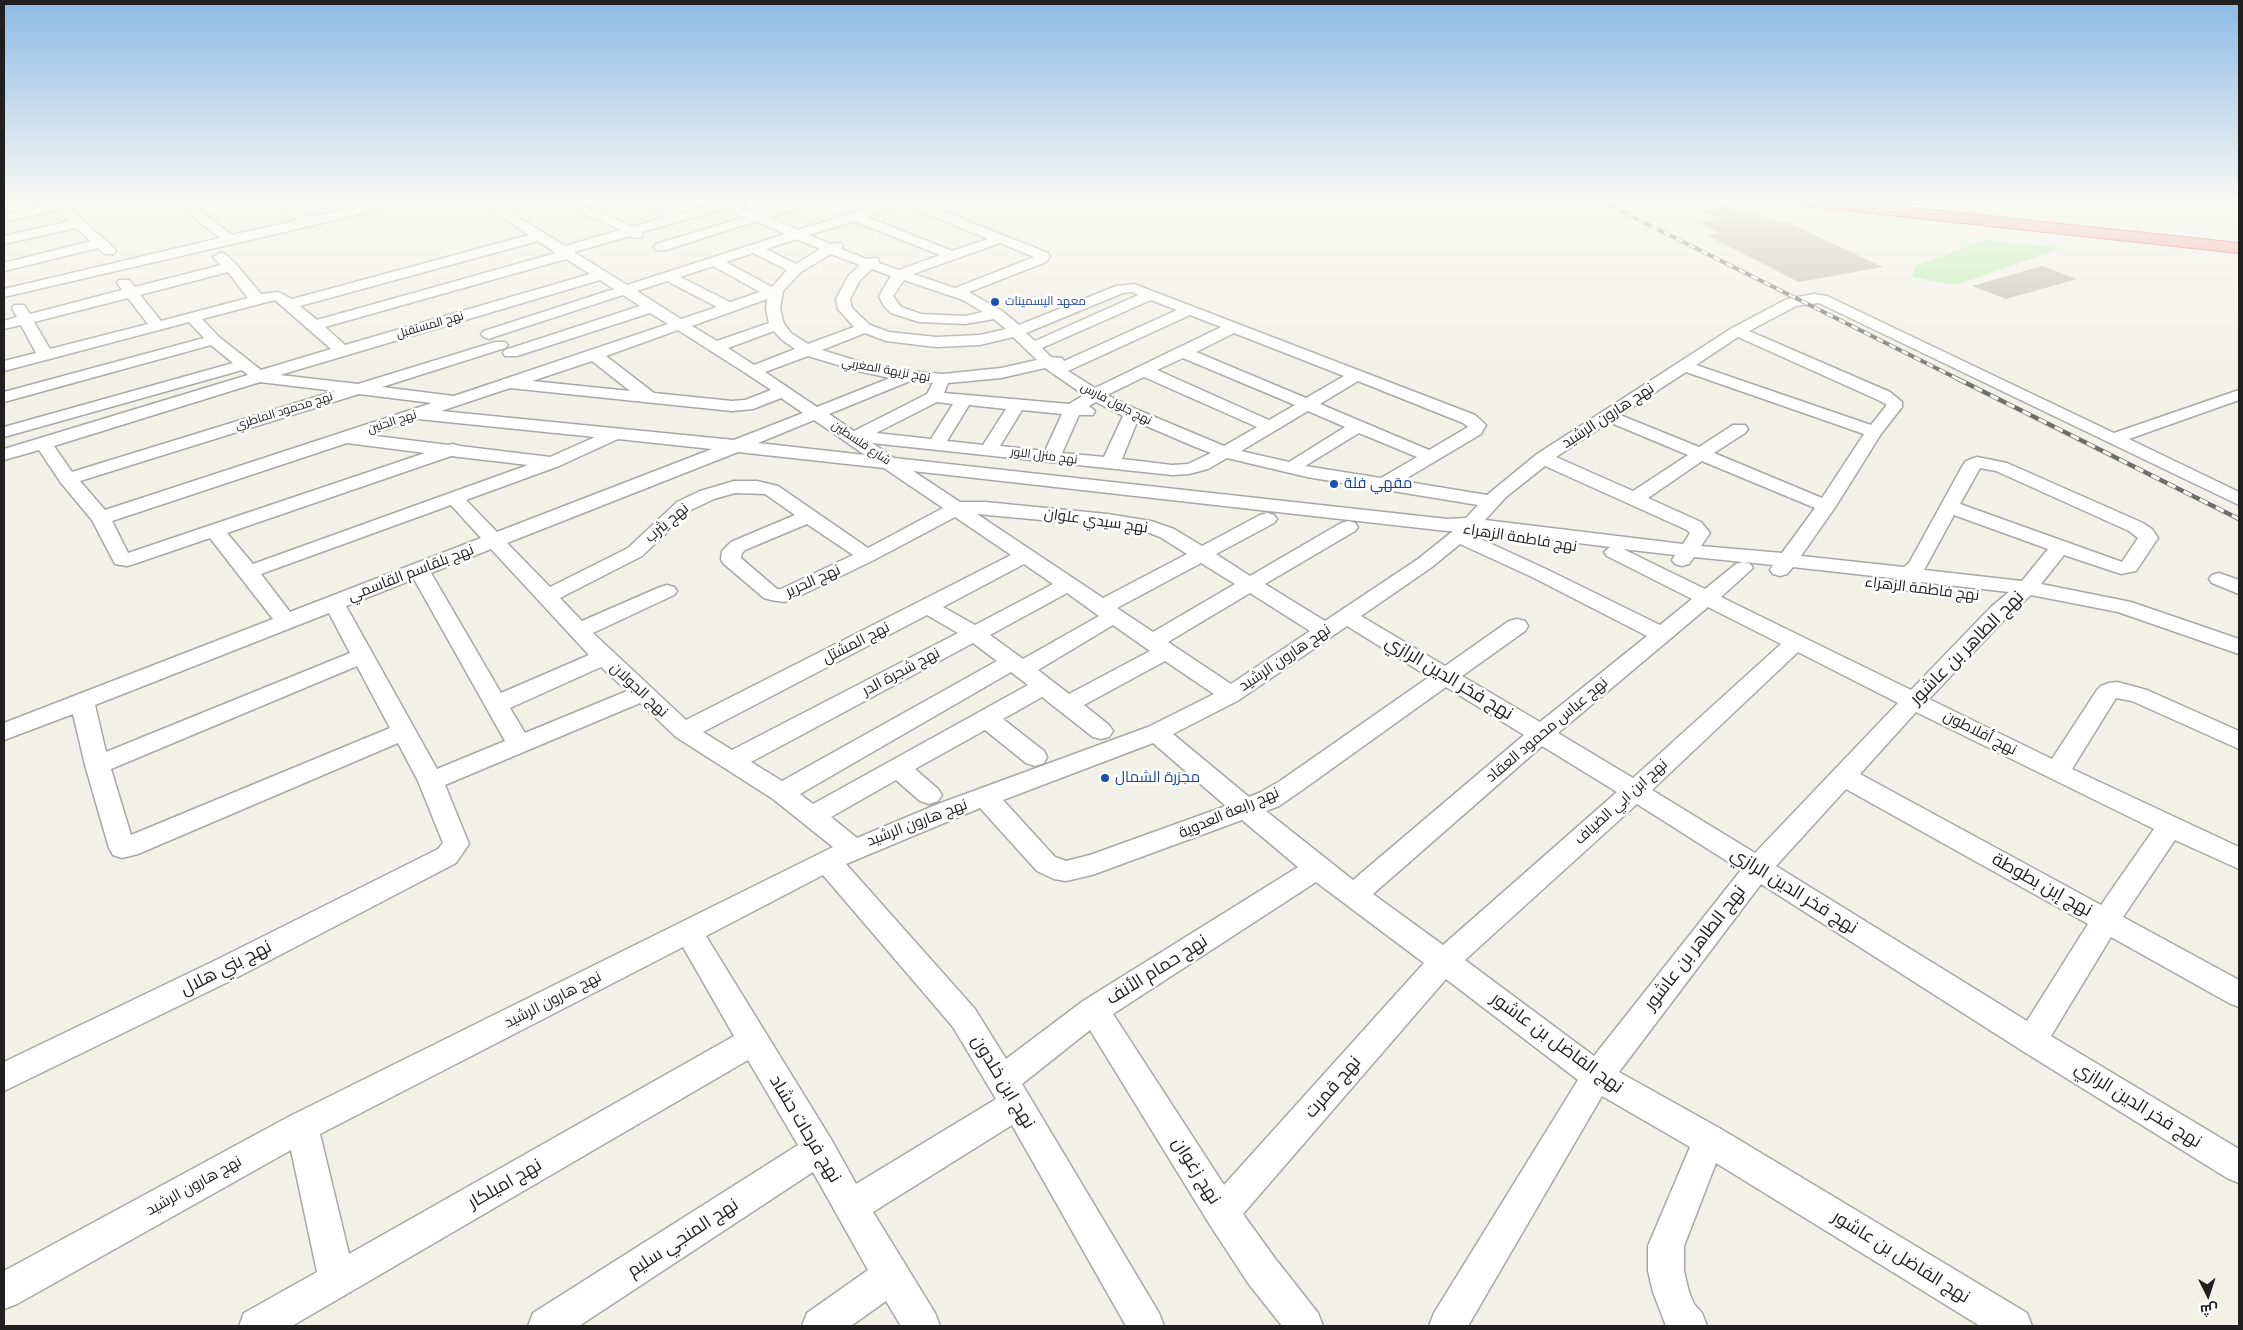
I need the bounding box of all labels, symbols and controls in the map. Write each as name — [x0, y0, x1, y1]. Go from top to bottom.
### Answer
place label: معهد اليسمينات — [1005, 295, 1086, 309]
marker: معهد اليسمينات — [989, 296, 1001, 308]
street label: نهج المستقبل — [395, 308, 465, 342]
street label: نهج نزيهة المغربي — [841, 355, 931, 385]
street label: نهج هارون الرشيد — [1558, 379, 1658, 453]
street label: نهج جلول فارس — [1078, 380, 1154, 428]
street label: نهج محمود الماطري — [233, 389, 335, 433]
street label: نهج الحنين — [366, 407, 418, 437]
street label: شارع فلسطين — [829, 418, 893, 468]
street label: نهج منزل النور — [1010, 445, 1078, 467]
place label: مقهي فلة — [1344, 475, 1412, 493]
marker: مقهي فلة — [1328, 478, 1340, 490]
street label: نهج يثرب — [641, 500, 693, 546]
street label: نهج سيدي علوان — [1043, 505, 1149, 537]
street label: نهج فاطمة الزهراء — [1462, 520, 1578, 556]
street label: نهج بلقاسم القاسمي — [346, 541, 476, 605]
street label: نهج الحرير — [783, 561, 843, 601]
street label: نهج فاطمة الزهراء — [1864, 573, 1980, 605]
street label: نهج الطاهر بن عاشور — [1905, 586, 2029, 710]
street label: نهج المشتل — [819, 618, 893, 668]
street label: نهج هارون الرشيد — [1236, 621, 1334, 695]
street label: نهج فخر الدين الرازي — [1381, 631, 1517, 725]
street label: نهج شجرة الدر — [859, 644, 943, 700]
street label: نهج الجولان — [606, 659, 672, 721]
street label: نهج عباس محمود العقاد — [1482, 674, 1612, 786]
street label: نهج أفلاطون — [1940, 707, 2020, 759]
street label: نهج ابن ابي الضياف — [1571, 755, 1671, 849]
place label: مجزرة الشمال — [1115, 769, 1200, 787]
marker: مجزرة الشمال — [1099, 772, 1111, 784]
street label: نهج رابعة العدوية — [1176, 784, 1282, 842]
street label: نهج هارون الرشيد — [864, 796, 970, 850]
street label: نهج فخر الدين الرازي — [1727, 843, 1861, 939]
street label: نهج إبن بطوطة — [1988, 849, 2096, 921]
street label: نهج الطاهر بن عاشور — [1640, 881, 1750, 1015]
street label: نهج حمام الأنف — [1102, 930, 1212, 1010]
street label: نهج بني هلال — [177, 936, 275, 1000]
street label: نهج هارون الرشيد — [502, 968, 604, 1032]
street label: نهج الفاضل بن عاشور — [1487, 988, 1627, 1098]
street label: نهج ابن خلدون — [967, 1031, 1039, 1133]
street label: نهج قمرت — [1300, 1052, 1366, 1122]
street label: نهج فخر الدين الرازي — [2071, 1057, 2205, 1153]
street label: نهج فرحات حشاد — [764, 1071, 846, 1187]
street label: نهج زغوان — [1167, 1134, 1225, 1208]
street label: نهج هارون الرشيد — [143, 1152, 245, 1220]
street label: نهج اميلكار — [464, 1154, 546, 1214]
street label: نهج المنجي سليم — [623, 1194, 743, 1282]
street label: نهج الفاضل بن عاشور — [1828, 1206, 1974, 1308]
north arrow — [2183, 1270, 2233, 1320]
text: ش — [2199, 1300, 2219, 1320]

